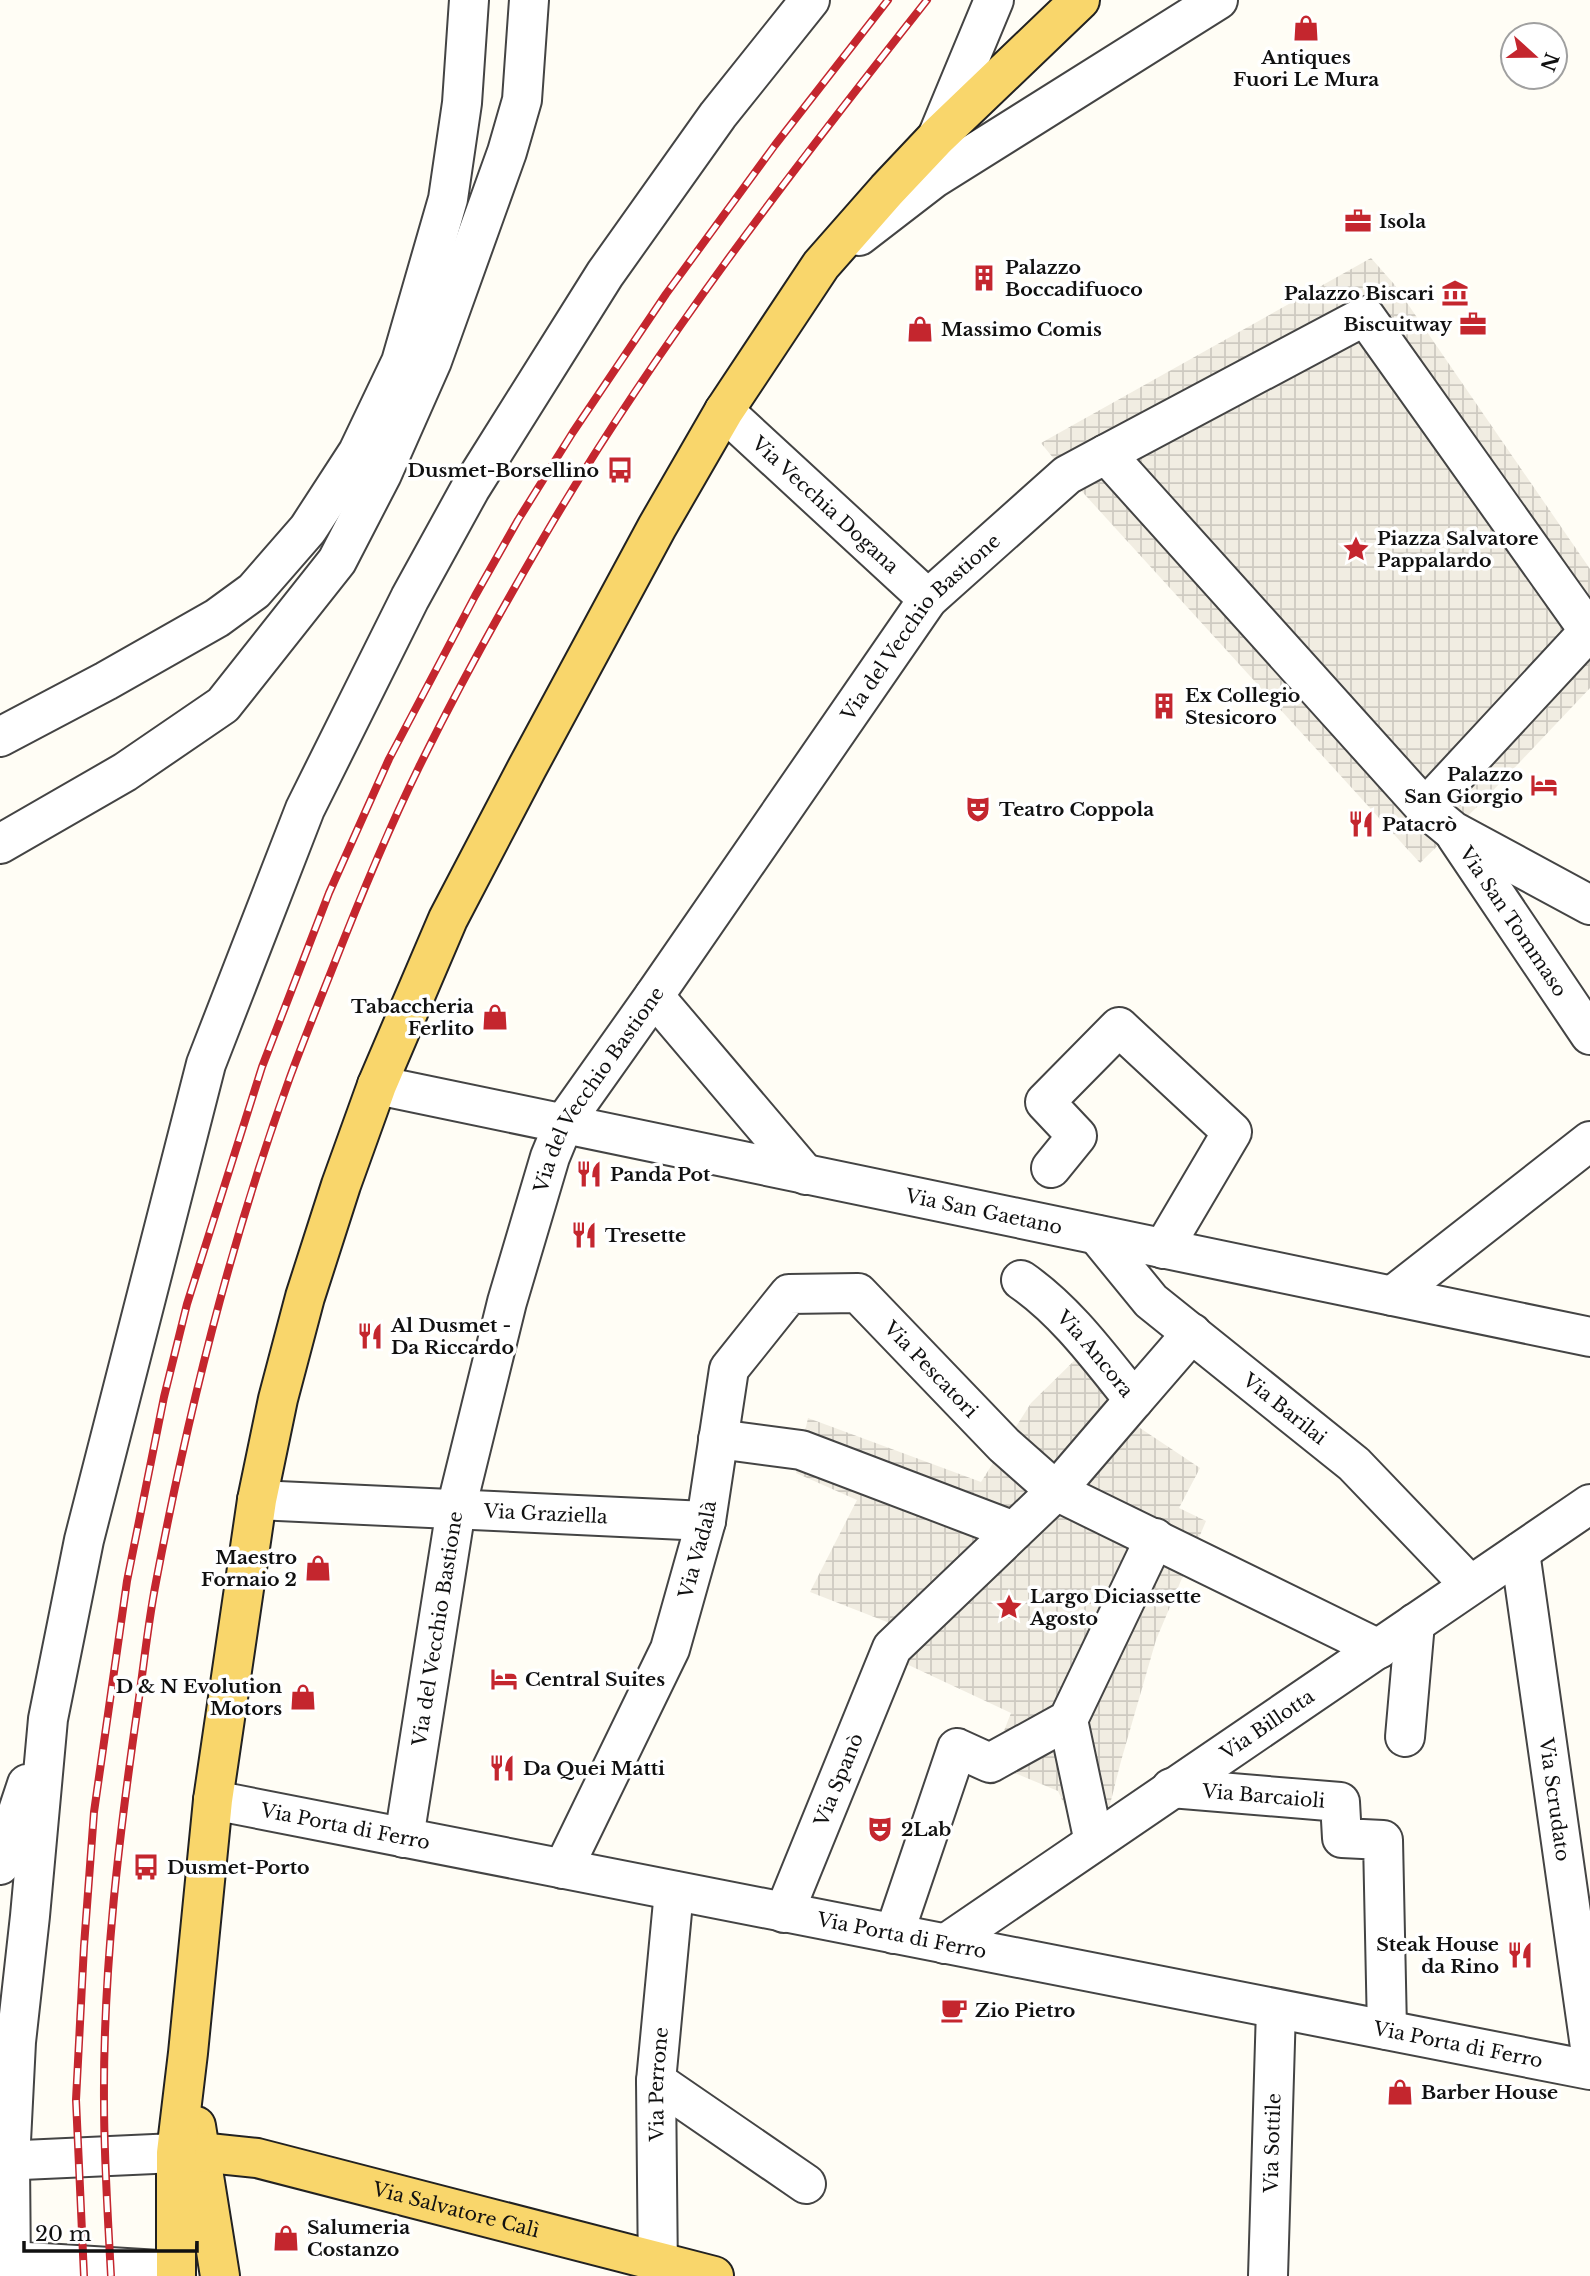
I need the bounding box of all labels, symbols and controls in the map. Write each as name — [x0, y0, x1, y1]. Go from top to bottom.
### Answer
shop icon: Antiques Fuori Le Mura — [1291, 13, 1321, 43]
north arrow — [1499, 21, 1569, 91]
place label: Antiques Fuori Le Mura — [1233, 46, 1379, 91]
text: N — [1535, 49, 1563, 74]
office icon: Isola — [1343, 206, 1373, 236]
place label: Isola — [1379, 210, 1426, 233]
place label: Palazzo Boccadifuoco — [1005, 256, 1143, 301]
building icon: Palazzo Boccadifuoco — [969, 263, 999, 293]
museum icon: Palazzo Biscari — [1440, 278, 1470, 308]
place label: Palazzo Biscari — [1284, 282, 1434, 305]
office icon: Biscuitway — [1458, 309, 1488, 339]
place label: Biscuitway — [1343, 313, 1453, 336]
shop icon: Massimo Comis — [905, 314, 935, 344]
place label: Massimo Comis — [941, 318, 1102, 341]
street label: Via Vecchia Dogana — [746, 431, 903, 578]
bus stop icon: Dusmet-Borsellino — [605, 455, 635, 485]
place label: Dusmet-Borsellino — [408, 459, 599, 482]
place label: Piazza Salvatore Pappalardo — [1377, 527, 1539, 572]
street label: Via del Vecchio Bastione — [836, 529, 1005, 726]
place icon: Piazza Salvatore Pappalardo — [1341, 534, 1371, 564]
place label: Ex Collegio Stesicoro — [1185, 684, 1300, 729]
building icon: Ex Collegio Stesicoro — [1149, 691, 1179, 721]
place label: Palazzo San Giorgio — [1404, 763, 1523, 808]
hotel icon: Palazzo San Giorgio — [1529, 770, 1559, 800]
theatre icon: Teatro Coppola — [963, 794, 993, 824]
place label: Teatro Coppola — [999, 798, 1154, 821]
restaurant icon: Patacrò — [1346, 809, 1376, 839]
place label: Patacrò — [1382, 813, 1457, 836]
street label: Via San Tommaso — [1454, 842, 1572, 1001]
street label: Via del Vecchio Bastione — [529, 983, 669, 1196]
place label: Tabaccheria Ferlito — [351, 995, 474, 1040]
shop icon: Tabaccheria Ferlito — [480, 1002, 510, 1032]
restaurant icon: Panda Pot — [574, 1159, 604, 1189]
place label: Panda Pot — [610, 1163, 711, 1186]
street label: Via San Gaetano — [903, 1184, 1064, 1239]
restaurant icon: Tresette — [569, 1220, 599, 1250]
place label: Tresette — [605, 1224, 686, 1247]
street label: Via Ancora — [1051, 1305, 1138, 1402]
place label: Al Dusmet - Da Riccardo — [390, 1314, 514, 1359]
street label: Via Pescatori — [879, 1316, 983, 1423]
restaurant icon: Al Dusmet - Da Riccardo — [355, 1321, 385, 1351]
street label: Via Barilai — [1237, 1368, 1332, 1450]
street label: Via Vadalà — [674, 1499, 721, 1602]
street label: Via Graziella — [482, 1500, 609, 1528]
street label: Via del Vecchio Bastione — [408, 1510, 467, 1749]
place label: Maestro Fornaio 2 — [201, 1546, 297, 1591]
shop icon: Maestro Fornaio 2 — [303, 1553, 333, 1583]
place label: Largo Diciassette Agosto — [1029, 1585, 1201, 1630]
place icon: Largo Diciassette Agosto — [994, 1592, 1024, 1622]
hotel icon: Central Suites — [489, 1664, 519, 1694]
place label: Central Suites — [525, 1668, 665, 1691]
place label: D & N Evolution Motors — [116, 1675, 282, 1720]
shop icon: D & N Evolution Motors — [288, 1682, 318, 1712]
street label: Via Billotta — [1216, 1685, 1319, 1765]
street label: Via Spanò — [809, 1730, 868, 1831]
street label: Via Scrudato — [1534, 1735, 1575, 1863]
restaurant icon: Da Quei Matti — [487, 1753, 517, 1783]
place label: Da Quei Matti — [523, 1757, 665, 1780]
street label: Via Barcaioli — [1200, 1780, 1327, 1813]
street label: Via Porta di Ferro — [258, 1798, 432, 1854]
theatre icon: 2Lab — [865, 1814, 895, 1844]
place label: 2Lab — [901, 1818, 952, 1841]
bus stop icon: Dusmet-Porto — [131, 1852, 161, 1882]
place label: Dusmet-Porto — [167, 1856, 310, 1879]
street label: Via Porta di Ferro — [814, 1908, 988, 1963]
place label: Steak House da Rino — [1376, 1933, 1499, 1978]
restaurant icon: Steak House da Rino — [1505, 1940, 1535, 1970]
cafe icon: Zio Pietro — [939, 1995, 969, 2025]
place label: Zio Pietro — [975, 1999, 1075, 2022]
street label: Via Porta di Ferro — [1371, 2017, 1545, 2072]
street label: Via Perrone — [645, 2026, 673, 2142]
shop icon: Barber House — [1385, 2077, 1415, 2107]
place label: Barber House — [1421, 2081, 1558, 2104]
street label: Via Sottile — [1259, 2093, 1285, 2194]
street label: Via Salvatore Calì — [369, 2177, 542, 2243]
scale bar — [24, 2210, 198, 2254]
place label: Salumeria Costanzo — [307, 2216, 410, 2261]
text: 20 m — [35, 2221, 92, 2247]
shop icon: Salumeria Costanzo — [271, 2223, 301, 2253]

